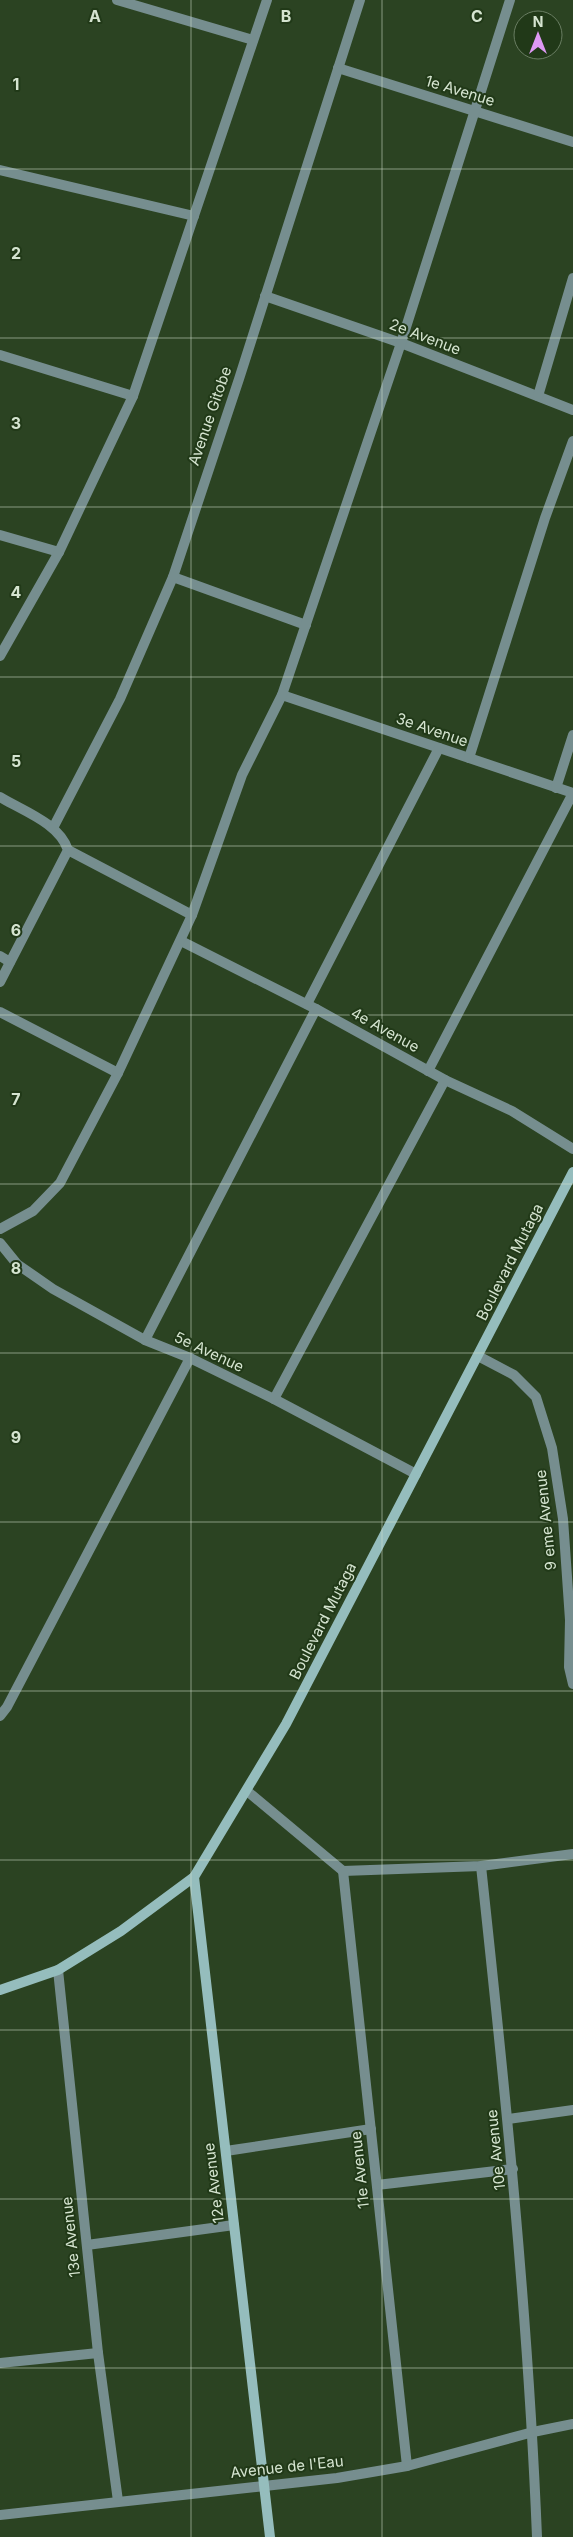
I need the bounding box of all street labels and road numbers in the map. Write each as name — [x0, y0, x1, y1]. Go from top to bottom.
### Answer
street label: 1e Avenue — [423, 71, 497, 110]
street label: 2e Avenue — [387, 314, 464, 359]
street label: Avenue Gitobe — [184, 364, 235, 468]
street label: 3e Avenue — [394, 708, 471, 751]
street label: 4e Avenue — [348, 1003, 423, 1056]
street label: Boulevard Mutaga — [472, 1200, 547, 1323]
street label: 5e Avenue — [171, 1327, 247, 1376]
street label: 9 eme Avenue — [531, 1469, 560, 1571]
street label: Boulevard Mutaga — [285, 1559, 360, 1682]
street label: 10e Avenue — [482, 2109, 509, 2191]
street label: 11e Avenue — [346, 2130, 373, 2210]
street label: 12e Avenue — [199, 2142, 228, 2224]
street label: 13e Avenue — [57, 2196, 84, 2278]
street label: Avenue de l'Eau — [230, 2451, 344, 2482]

